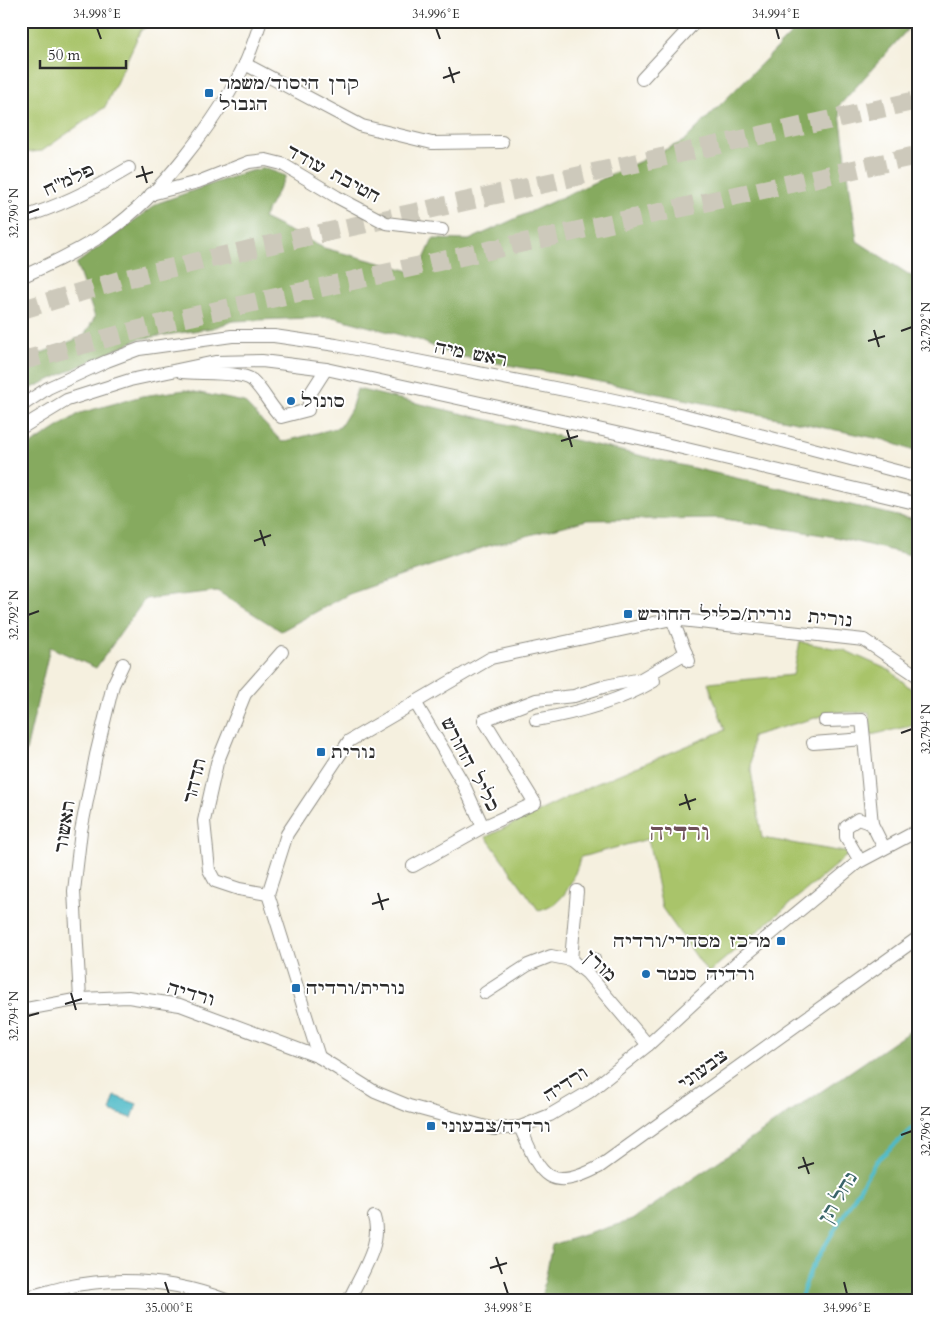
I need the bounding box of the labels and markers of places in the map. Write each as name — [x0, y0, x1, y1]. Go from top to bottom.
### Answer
place label: קרן היסוד/משמר הגבול — [219, 71, 359, 117]
marker: קרן היסוד/משמר הגבול — [203, 87, 215, 99]
place label: סונול — [301, 389, 345, 414]
marker: סונול — [285, 395, 297, 407]
place label: נורית/כליל החורש — [638, 602, 791, 627]
marker: נורית/כליל החורש — [622, 608, 634, 620]
place label: נורית — [331, 740, 375, 765]
marker: נורית — [315, 746, 327, 758]
place label: מרכז מסחרי/ורדיה — [613, 929, 771, 954]
marker: מרכז מסחרי/ורדיה — [775, 935, 787, 947]
place label: ורדיה סנטר — [656, 962, 755, 987]
marker: ורדיה סנטר — [640, 968, 652, 980]
place label: נורית/ורדיה — [306, 976, 405, 1001]
marker: נורית/ורדיה — [290, 982, 302, 994]
place label: ורדיה/צבעוני — [441, 1114, 551, 1139]
marker: ורדיה/צבעוני — [425, 1120, 437, 1132]

